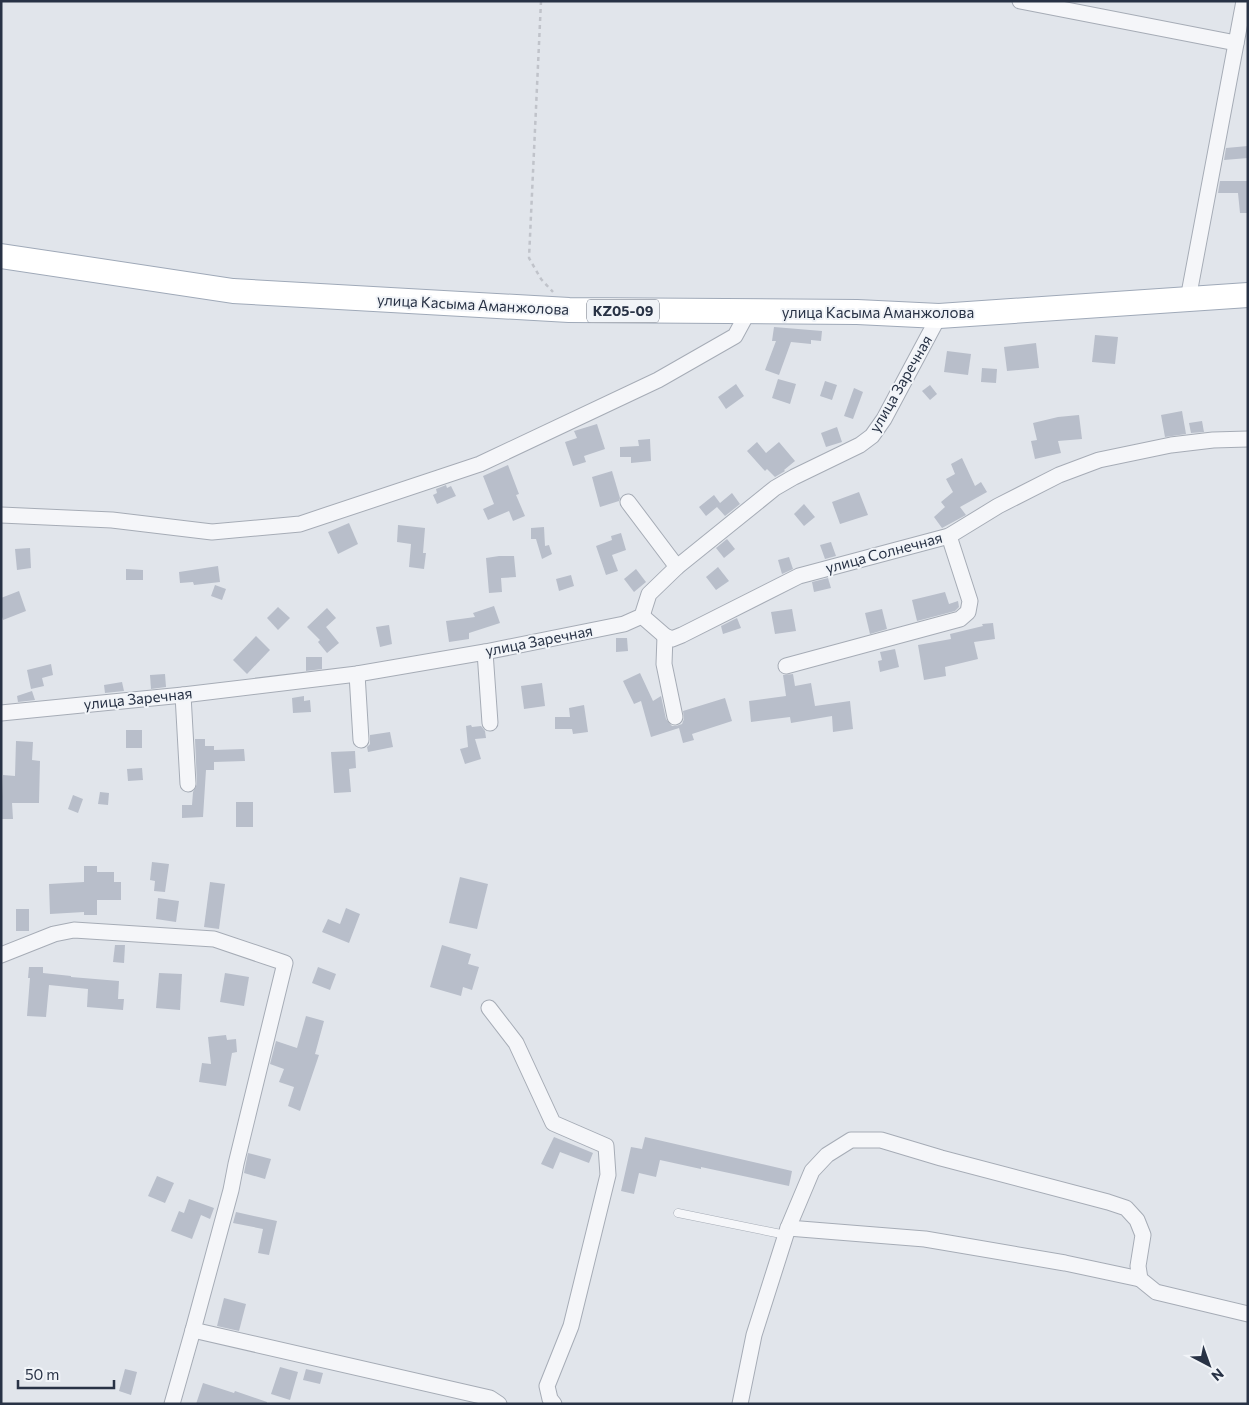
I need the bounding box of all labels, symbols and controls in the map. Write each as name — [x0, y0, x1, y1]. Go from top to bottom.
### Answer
street label: улица Касыма Аманжолова — [376, 290, 570, 318]
road number: KZ05-09 — [587, 300, 659, 322]
street label: улица Касыма Аманжолова — [782, 303, 974, 321]
street label: улица Заречная — [865, 332, 935, 435]
street label: улица Солнечная — [823, 528, 944, 576]
street label: улица Заречная — [484, 621, 594, 659]
street label: улица Заречная — [83, 683, 193, 713]
north arrow — [1184, 1340, 1234, 1390]
scale bar — [18, 1358, 114, 1390]
text: 50 m — [25, 1365, 59, 1383]
text: N — [1208, 1365, 1227, 1385]

